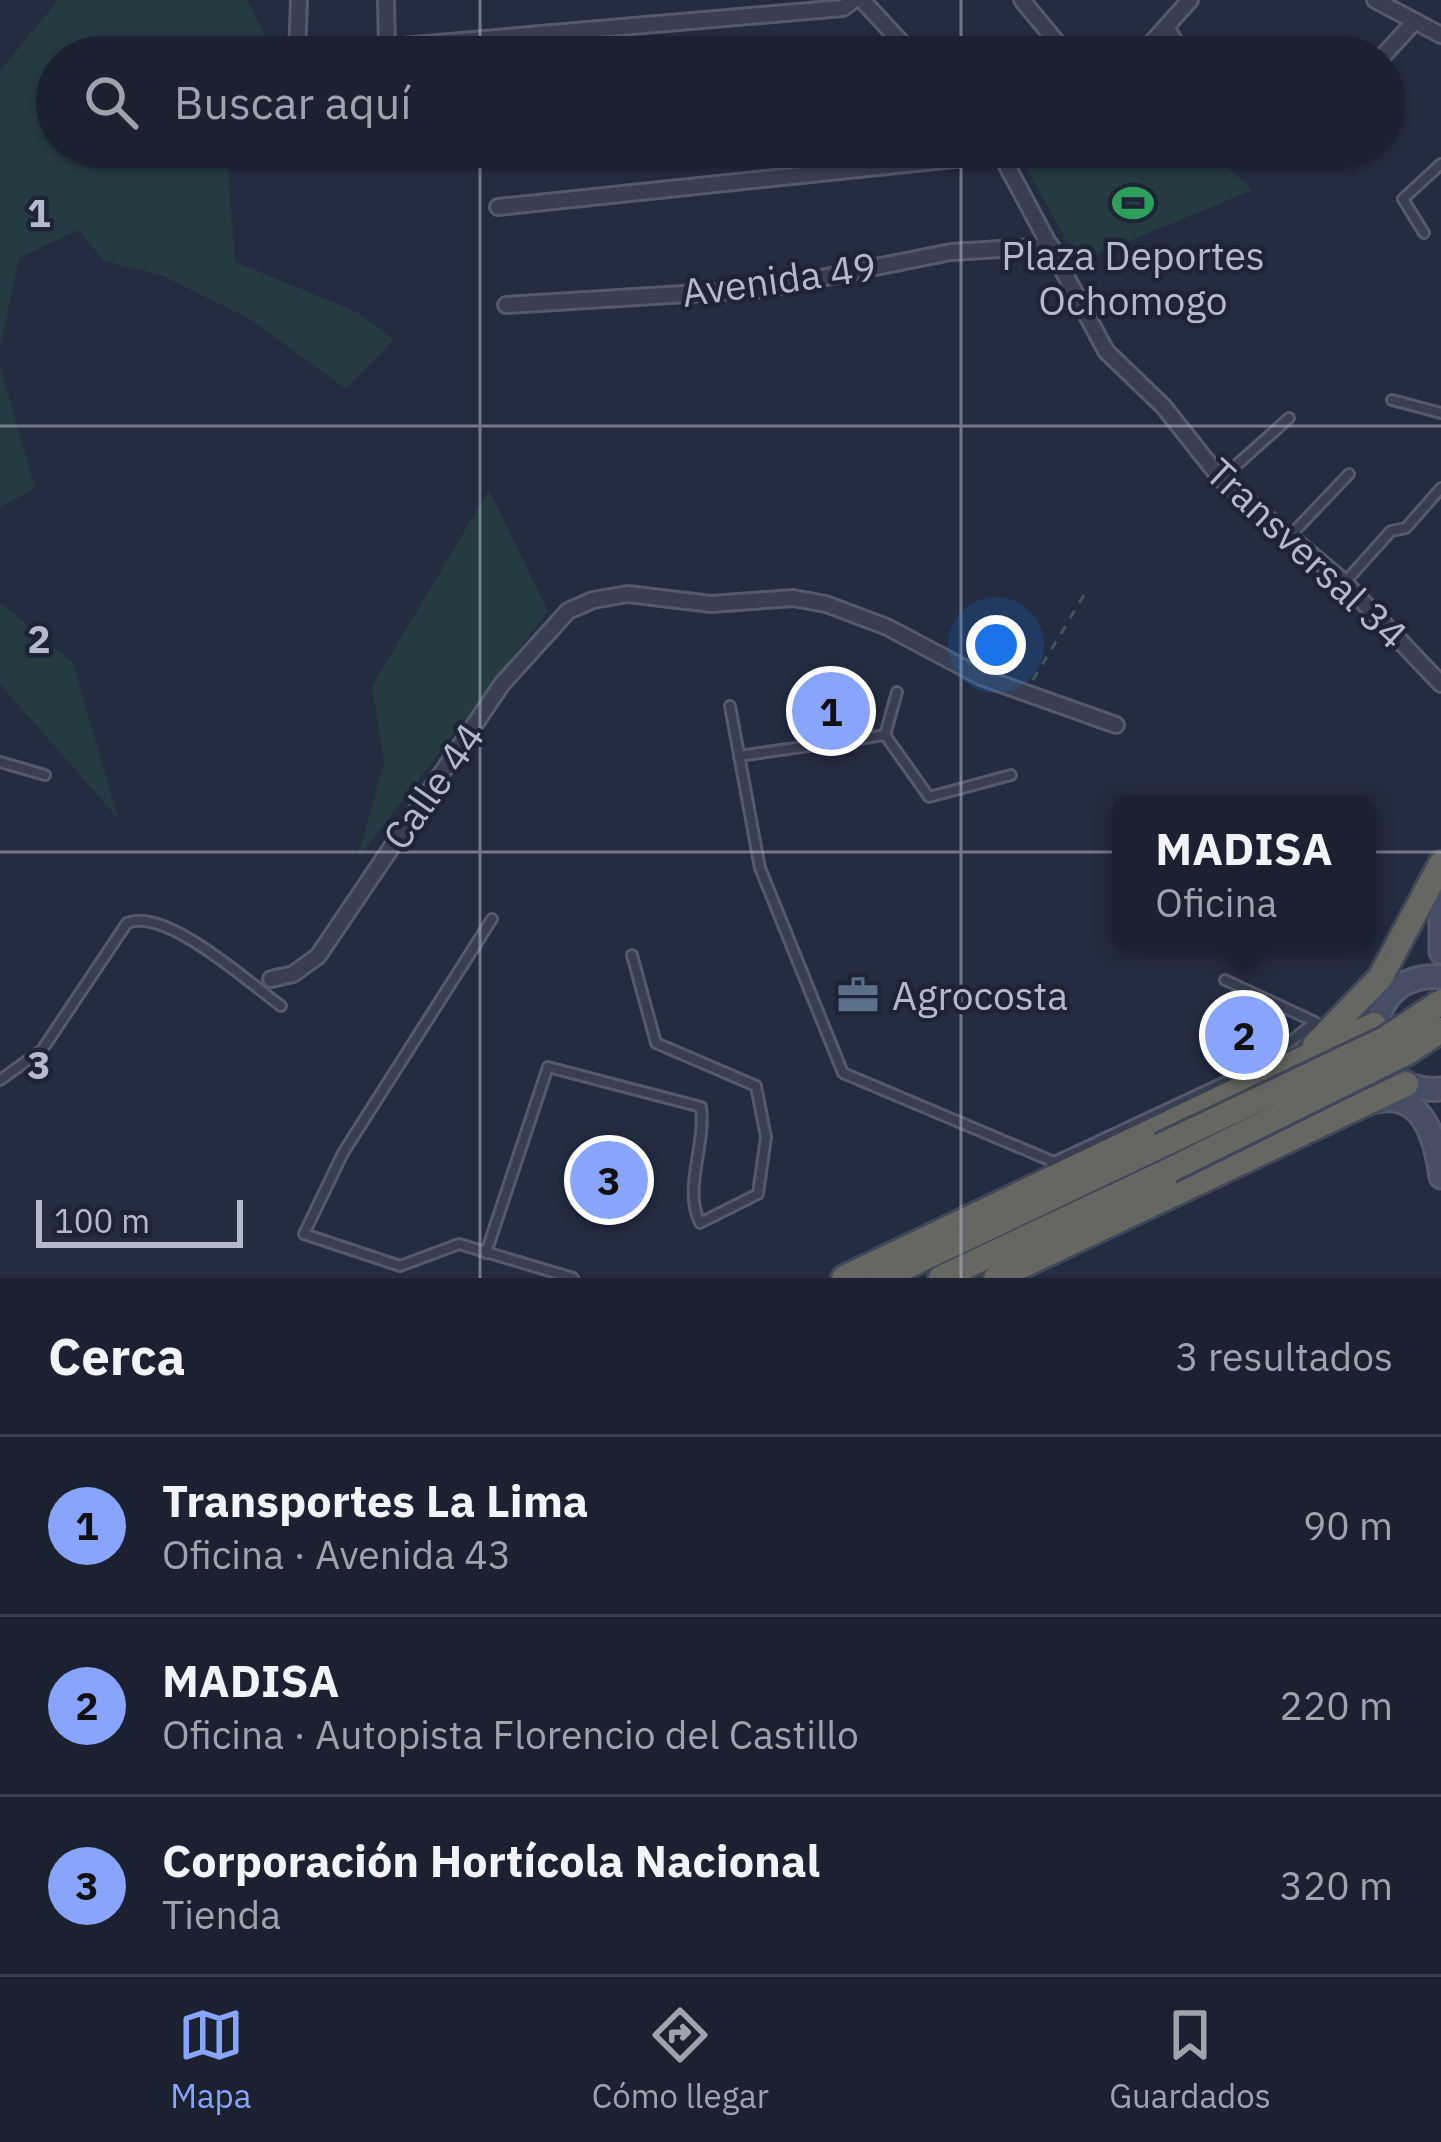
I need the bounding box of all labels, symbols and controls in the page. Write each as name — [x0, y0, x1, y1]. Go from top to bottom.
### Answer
search box — [36, 36, 1405, 168]
icon: search — [78, 69, 144, 135]
text: Buscar aquí — [174, 73, 412, 131]
sports icon: Plaza Deportes Ochomogo — [1110, 180, 1156, 226]
text: 1 — [27, 187, 51, 238]
place label: Plaza Deportes Ochomogo — [1001, 230, 1265, 326]
street label: Avenida 49 — [678, 240, 880, 318]
street label: Transversal 34 — [1196, 447, 1418, 659]
text: 2 — [27, 613, 51, 664]
your location — [966, 615, 1026, 675]
pin: 1 — [792, 666, 870, 756]
street label: Calle 44 — [371, 713, 495, 859]
popup — [1112, 795, 1376, 951]
text: MADISA — [1155, 819, 1333, 877]
text: Oficina — [1155, 877, 1277, 928]
place label: Agrocosta — [892, 970, 1068, 1021]
office icon: Agrocosta — [835, 972, 881, 1018]
pin: 2 — [1205, 990, 1283, 1080]
text: 3 — [27, 1039, 51, 1090]
pin: 3 — [570, 1135, 648, 1225]
scale bar — [36, 1194, 243, 1247]
text: 100 m — [54, 1199, 150, 1242]
text: Cerca — [48, 1323, 186, 1389]
text: 3 resultados — [1175, 1331, 1393, 1382]
text: Transportes La Lima — [162, 1471, 588, 1529]
text: 1 — [75, 1500, 99, 1551]
text: 90 m — [1303, 1500, 1393, 1551]
text: Oficina · Avenida 43 — [162, 1529, 511, 1580]
text: MADISA — [162, 1651, 339, 1709]
text: 2 — [75, 1680, 99, 1731]
text: 220 m — [1280, 1680, 1393, 1731]
text: Oficina · Autopista Florencio del Castillo — [162, 1709, 859, 1760]
text: Corporación Hortícola Nacional — [162, 1831, 820, 1889]
text: 3 — [75, 1860, 99, 1911]
text: 320 m — [1280, 1860, 1393, 1911]
text: Tienda — [162, 1889, 281, 1940]
tab: Mapa — [170, 2002, 251, 2117]
tab: Cómo llegar — [592, 2002, 769, 2117]
tab: Guardados — [1109, 2002, 1271, 2117]

